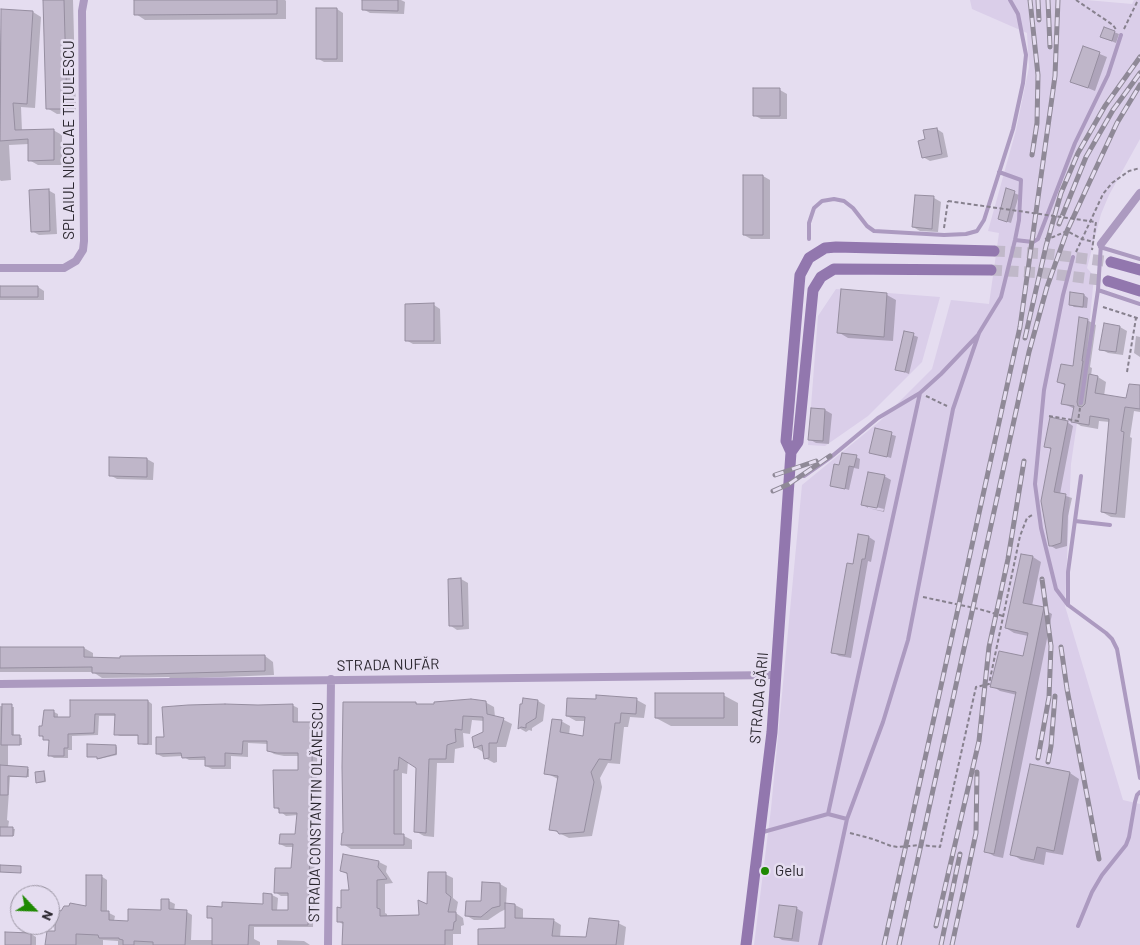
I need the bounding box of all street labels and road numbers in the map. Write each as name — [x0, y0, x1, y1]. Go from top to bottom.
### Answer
street label: SPLAIUL NICOLAE TITULESCU — [60, 40, 78, 240]
street label: STRADA GĂRII — [746, 651, 772, 745]
street label: STRADA NUFĂR — [336, 655, 440, 675]
street label: STRADA CONSTANTIN OLĂNESCU — [305, 702, 327, 922]

